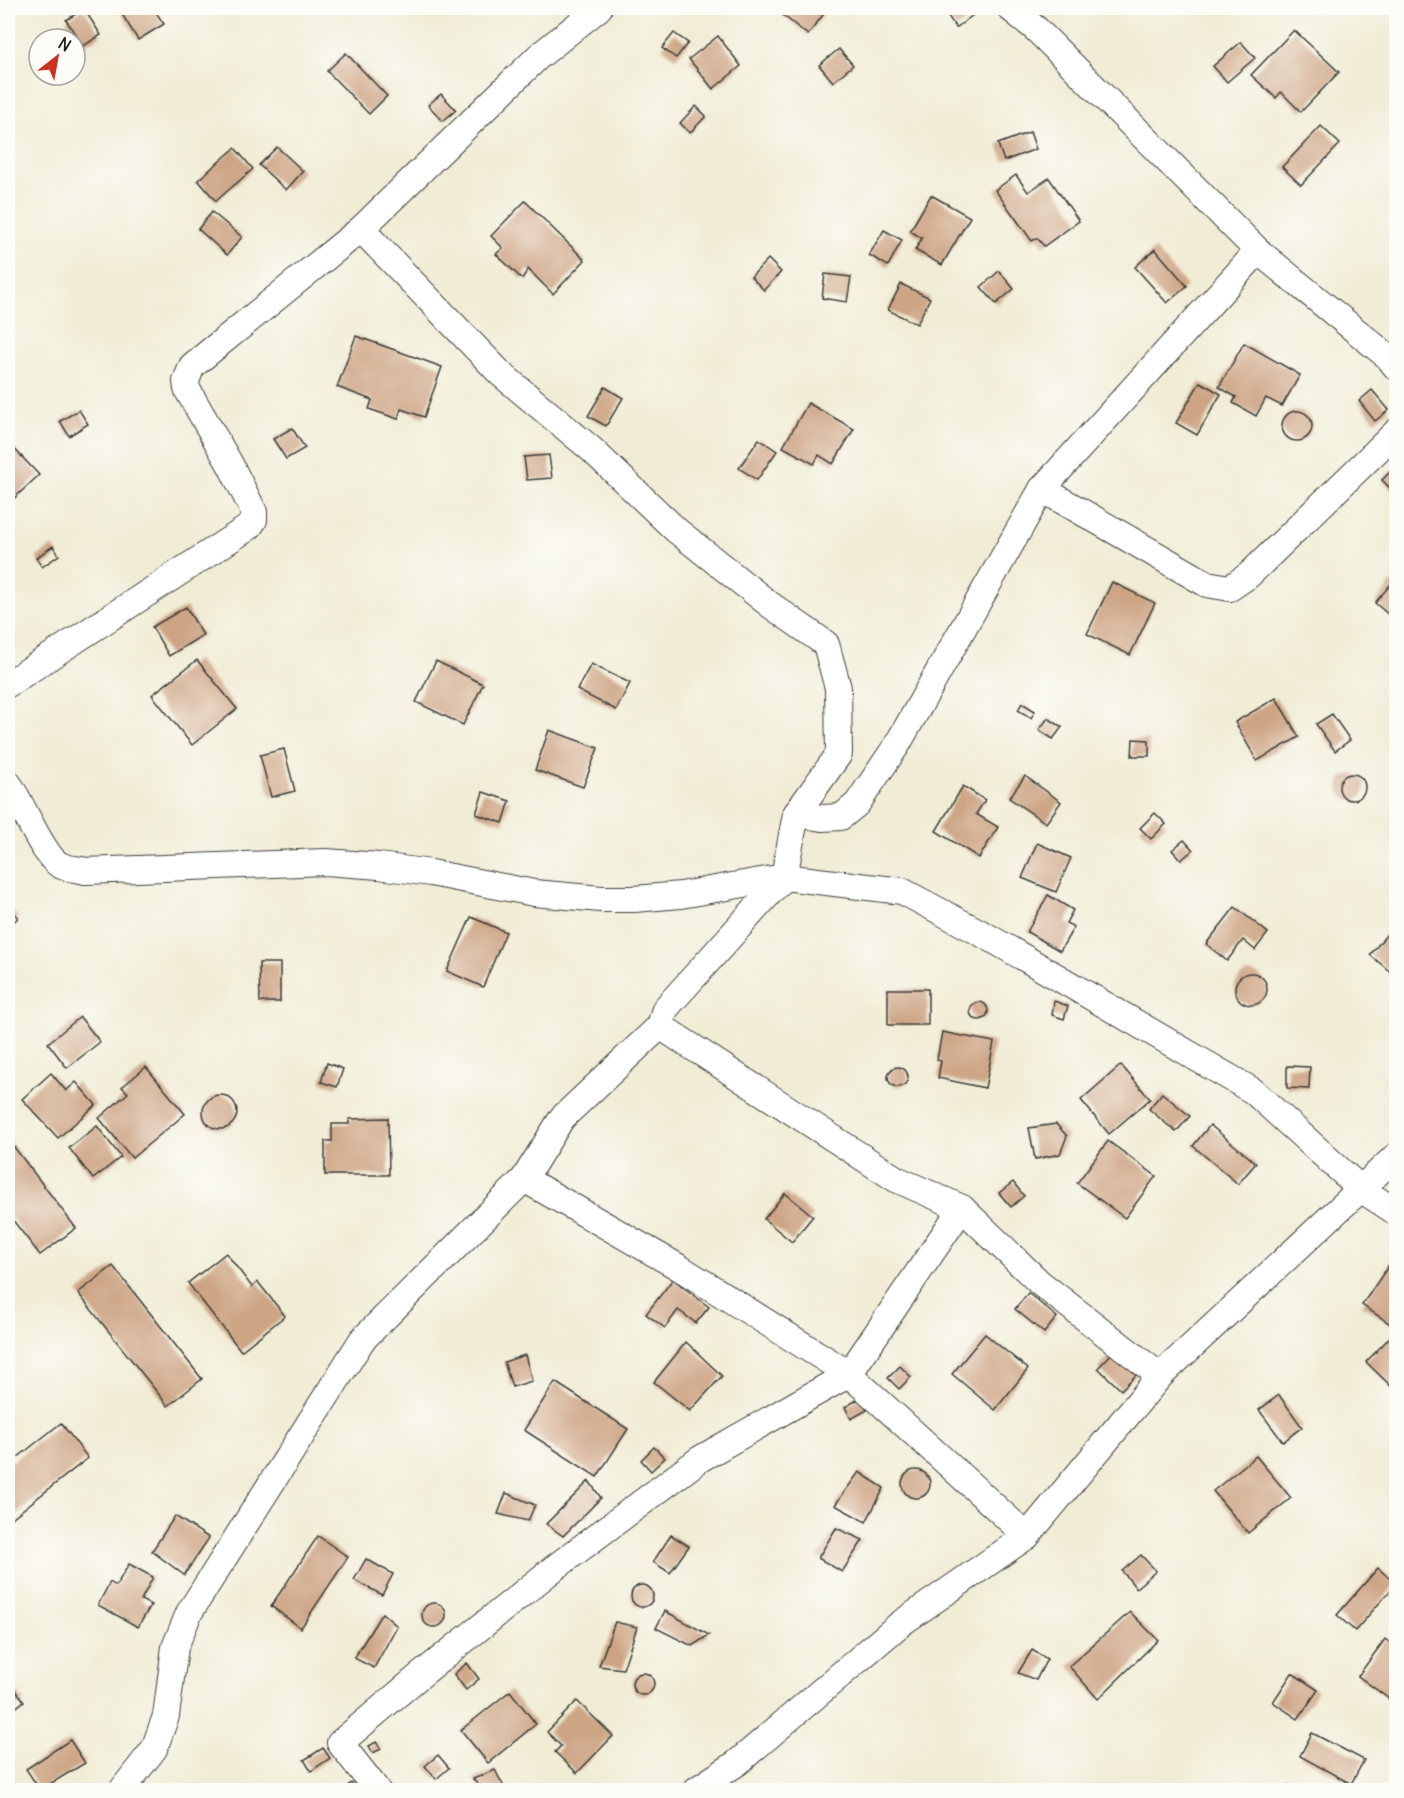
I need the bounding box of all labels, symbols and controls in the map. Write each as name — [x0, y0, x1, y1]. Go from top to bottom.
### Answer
north arrow — [27, 27, 87, 87]
text: N — [55, 33, 75, 56]

